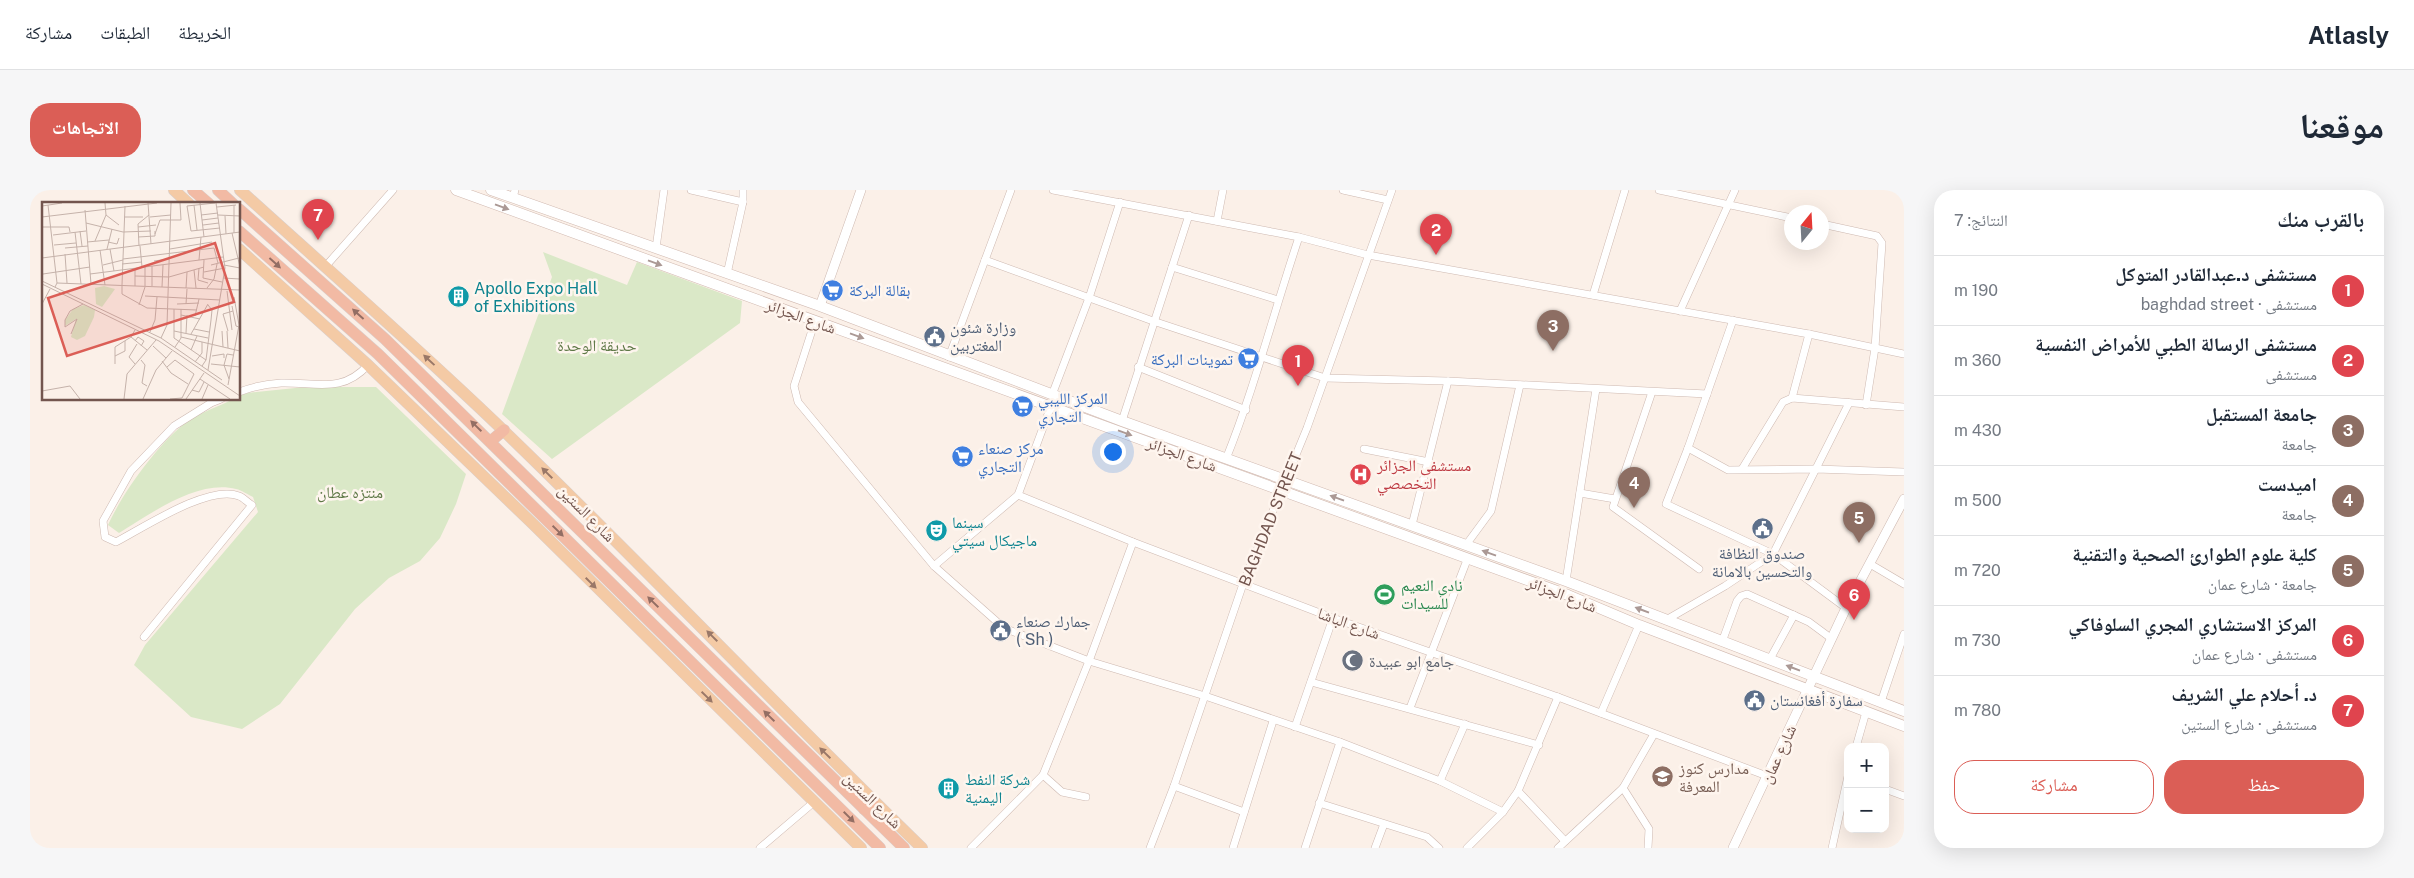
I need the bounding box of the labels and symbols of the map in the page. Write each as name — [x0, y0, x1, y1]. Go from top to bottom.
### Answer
pin: 7 — [302, 199, 334, 240]
inset map — [42, 202, 240, 400]
one-way arrow — [495, 203, 510, 211]
north arrow — [1784, 205, 1829, 250]
pin: 2 — [1420, 214, 1452, 255]
one-way arrow — [269, 257, 281, 269]
one-way arrow — [647, 260, 662, 267]
supermarket icon: بقالة البركة — [821, 278, 845, 302]
place label: Apollo Expo Hall of Exhibitions — [474, 279, 598, 316]
place label: بقالة البركة — [849, 281, 910, 300]
building icon: Apollo Expo Hall of Exhibitions — [446, 285, 470, 309]
street label: شارع الجزائر — [762, 295, 839, 339]
one-way arrow — [352, 308, 364, 320]
pin: 3 — [1537, 310, 1569, 351]
place label: وزارة شئون المغتربين — [950, 318, 1016, 356]
public building icon: وزارة شئون المغتربين — [922, 324, 946, 348]
one-way arrow — [850, 332, 865, 340]
park label: حديقة الوحدة — [557, 336, 637, 355]
pin: 1 — [1282, 345, 1314, 386]
supermarket icon: تموينات البركة — [1237, 347, 1261, 371]
place label: تموينات البركة — [1151, 350, 1233, 369]
one-way arrow — [424, 354, 436, 366]
place label: المركز الليبي التجاري — [1038, 389, 1108, 429]
supermarket icon: المركز الليبي التجاري — [1010, 395, 1034, 419]
one-way arrow — [470, 420, 482, 432]
one-way arrow — [1118, 429, 1133, 437]
street label: شارع الجزائر — [1143, 433, 1220, 477]
place label: مركز صنعاء التجاري — [978, 439, 1044, 479]
your location — [1100, 439, 1126, 465]
supermarket icon: مركز صنعاء التجاري — [950, 445, 974, 469]
street label: BAGHDAD STREET — [1235, 449, 1306, 589]
place label: مستشفى الجزائر التخصصي — [1376, 456, 1471, 496]
hospital icon: مستشفى الجزائر التخصصي — [1349, 462, 1373, 486]
one-way arrow — [541, 467, 553, 479]
pin: 4 — [1618, 467, 1650, 508]
street label: شارع الستين — [553, 481, 619, 547]
park label: منتزه عطان — [317, 483, 383, 503]
one-way arrow — [1329, 494, 1344, 501]
pin: 5 — [1843, 502, 1875, 543]
place label: سينما ماجيكال سيتي — [952, 513, 1037, 553]
public building icon: صندوق النظافة والتحسين بالامانة — [1750, 517, 1774, 541]
theatre icon: سينما ماجيكال سيتي — [924, 519, 948, 543]
one-way arrow — [552, 525, 564, 537]
place label: صندوق النظافة والتحسين بالامانة — [1712, 544, 1812, 582]
one-way arrow — [1482, 549, 1497, 556]
street label: شارع الجزائر — [1523, 572, 1599, 617]
place label: نادي النعيم للسيدات — [1401, 576, 1463, 613]
one-way arrow — [585, 577, 597, 589]
pin: 6 — [1838, 579, 1870, 620]
sports icon: نادي النعيم للسيدات — [1373, 582, 1397, 606]
one-way arrow — [647, 597, 659, 609]
street label: شارع الباشا — [1315, 603, 1383, 644]
one-way arrow — [1634, 606, 1649, 613]
place label: جمارك صنعاء ( Sh ) — [1016, 612, 1091, 649]
public building icon: جمارك صنعاء ( Sh ) — [988, 618, 1012, 642]
one-way arrow — [706, 631, 718, 643]
mosque icon: جامع ابو عبيدة — [1341, 649, 1365, 673]
place label: جامع ابو عبيدة — [1369, 652, 1454, 672]
one-way arrow — [1785, 664, 1800, 672]
public building icon: سفارة أفغانستان — [1742, 688, 1766, 712]
one-way arrow — [701, 691, 713, 703]
place label: سفارة أفغانستان — [1770, 691, 1863, 711]
one-way arrow — [763, 710, 775, 722]
street label: شارع عمان — [1757, 722, 1801, 787]
one-way arrow — [819, 747, 831, 759]
place label: مدارس كنوز المعرفة — [1678, 759, 1749, 796]
school or university icon: مدارس كنوز المعرفة — [1651, 765, 1675, 789]
street label: شارع الستين — [839, 768, 906, 833]
place label: شركة النفط اليمنية — [965, 770, 1030, 807]
building icon: شركة النفط اليمنية — [937, 776, 961, 800]
one-way arrow — [842, 811, 854, 823]

